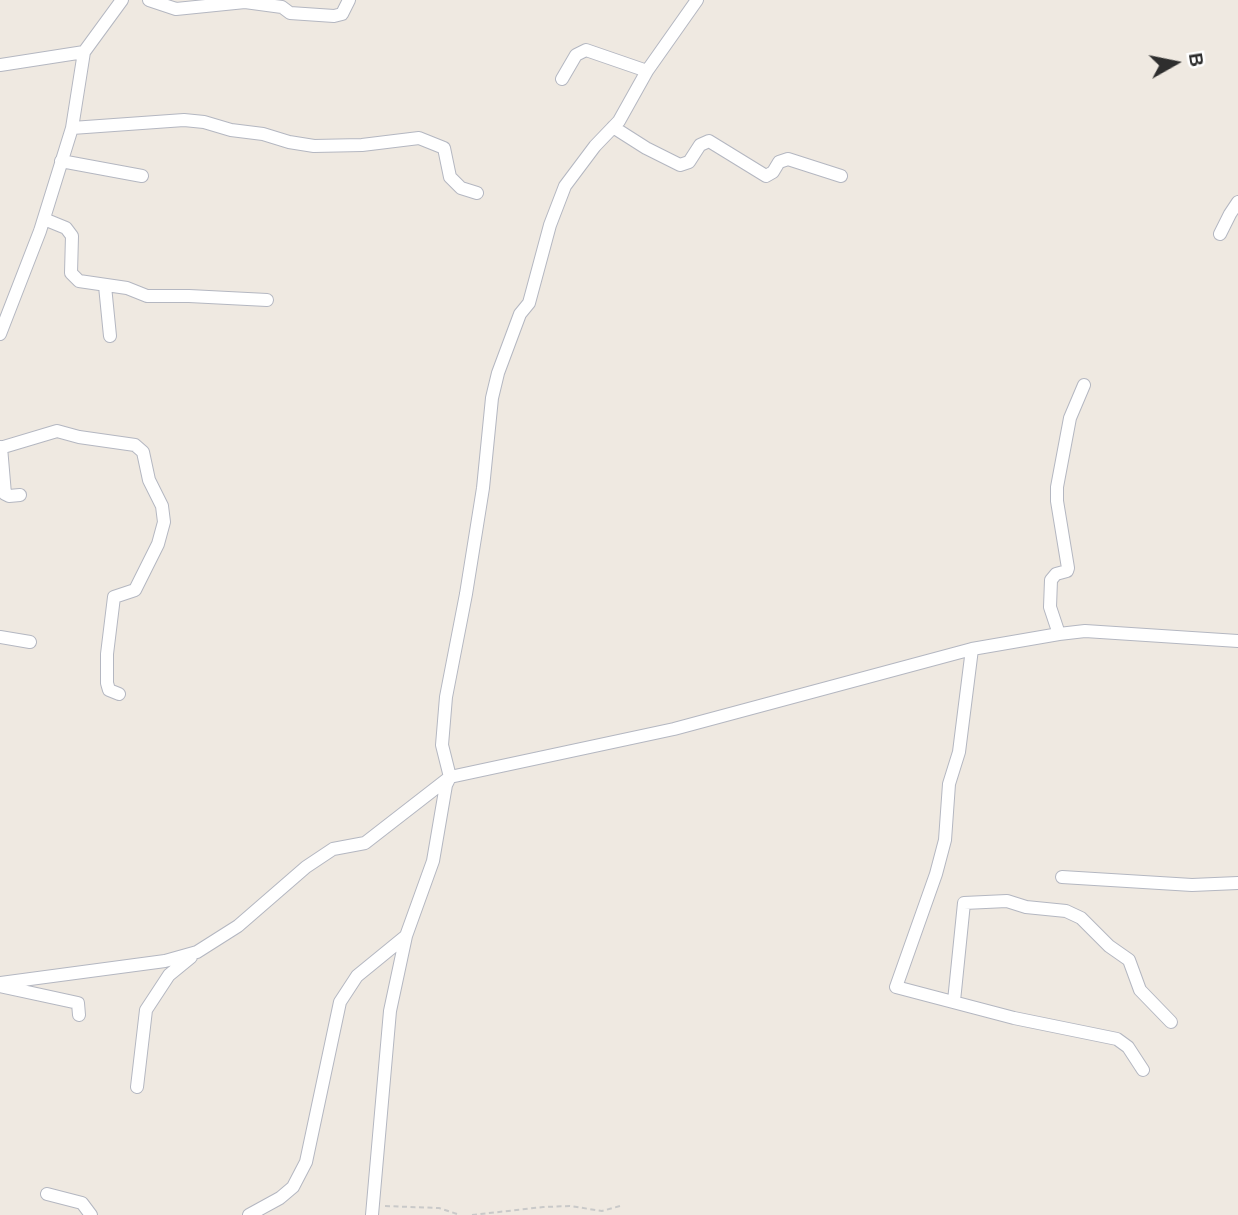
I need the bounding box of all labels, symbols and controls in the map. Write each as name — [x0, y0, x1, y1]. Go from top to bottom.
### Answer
north arrow — [1140, 28, 1210, 98]
text: B — [1185, 51, 1208, 68]

